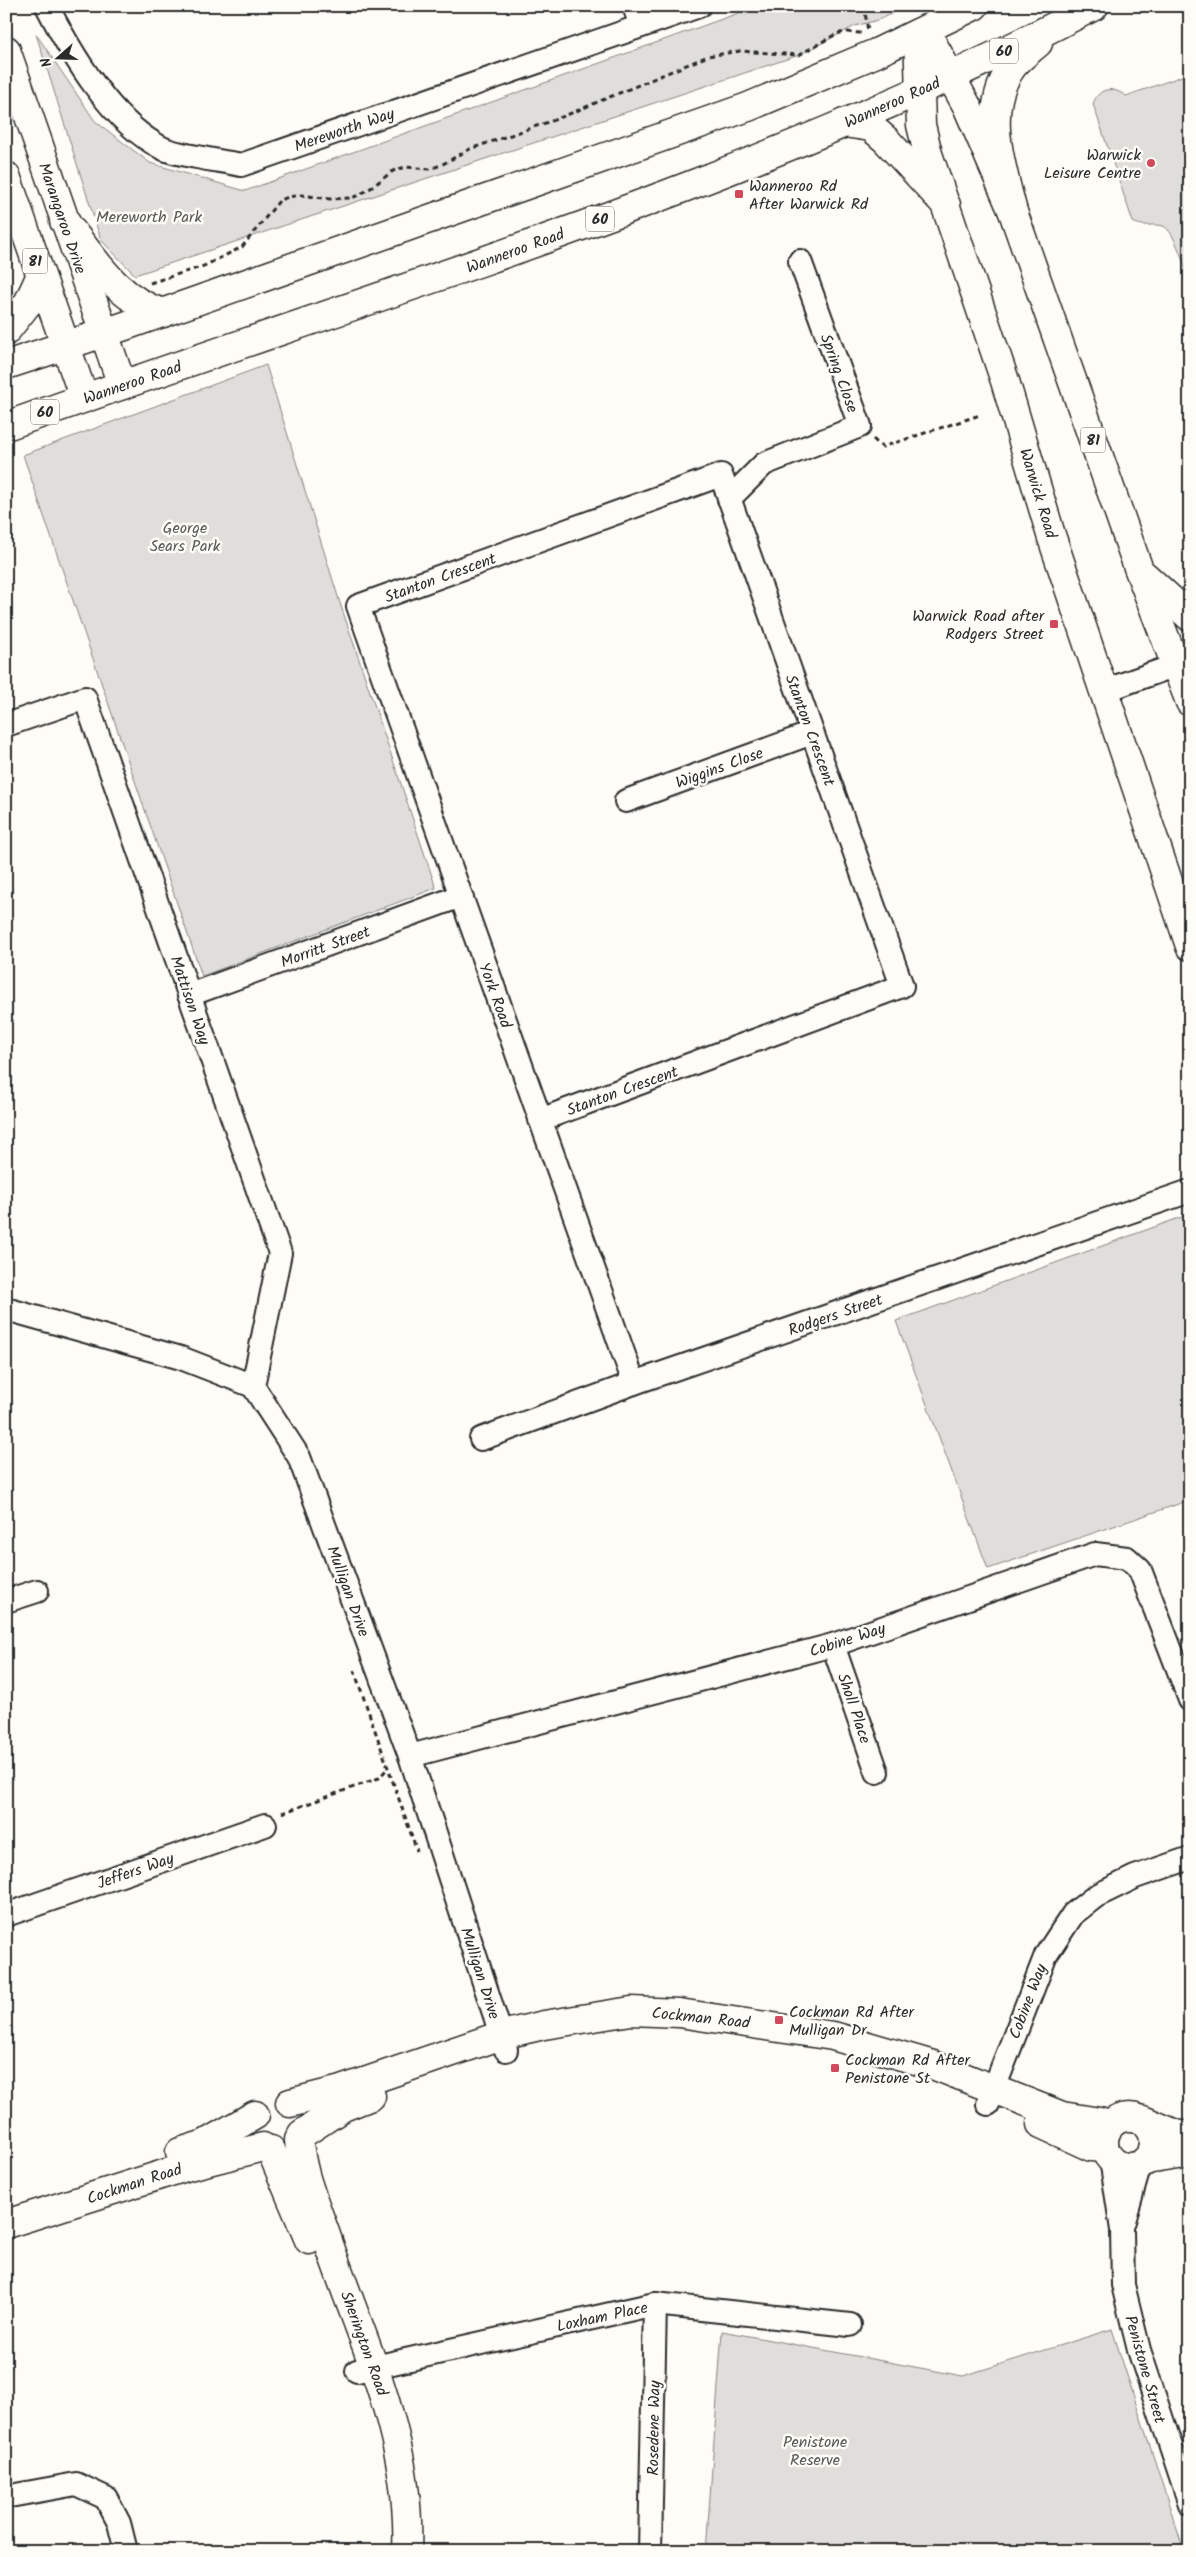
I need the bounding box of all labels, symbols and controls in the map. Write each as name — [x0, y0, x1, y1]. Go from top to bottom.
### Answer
north arrow — [32, 32, 82, 82]
road number: 60 — [990, 38, 1018, 64]
text: N — [35, 54, 59, 70]
street label: Wanneroo Road — [841, 71, 945, 136]
street label: Mereworth Way — [291, 101, 398, 159]
place label: Warwick Leisure Centre — [1044, 143, 1141, 186]
marker: Warwick Leisure Centre — [1145, 157, 1157, 169]
street label: Marangaroo Drive — [31, 160, 92, 277]
place label: Wanneroo Rd After Warwick Rd — [749, 174, 869, 217]
marker: Wanneroo Rd After Warwick Rd — [733, 188, 745, 200]
park label: Mereworth Park — [96, 205, 202, 230]
road number: 60 — [586, 206, 614, 232]
street label: Wanneroo Road — [463, 222, 569, 281]
road number: 81 — [22, 248, 48, 274]
street label: Spring Close — [813, 330, 864, 417]
street label: Wanneroo Road — [80, 355, 186, 412]
road number: 60 — [31, 400, 59, 424]
road number: 81 — [1080, 428, 1106, 452]
street label: Warwick Road — [1012, 445, 1063, 543]
park label: George Sears Park — [150, 516, 221, 559]
street label: Stanton Crescent — [381, 546, 501, 610]
place label: Warwick Road after Rodgers Street — [912, 604, 1046, 647]
marker: Warwick Road after Rodgers Street — [1048, 618, 1060, 630]
street label: Stanton Crescent — [778, 671, 842, 791]
street label: Wiggins Close — [672, 741, 767, 796]
street label: Morritt Street — [277, 919, 375, 975]
street label: Mattison Way — [163, 953, 217, 1049]
street label: York Road — [471, 959, 518, 1033]
street label: Stanton Crescent — [563, 1059, 683, 1123]
street label: Rodgers Street — [785, 1287, 887, 1343]
street label: Mulligan Drive — [320, 1542, 376, 1641]
street label: Cobine Way — [806, 1616, 889, 1664]
street label: Sholl Place — [830, 1670, 877, 1747]
street label: Jeffers Way — [94, 1846, 178, 1896]
street label: Mulligan Drive — [453, 1924, 506, 2023]
street label: Cobine Way — [1003, 1960, 1054, 2043]
place label: Cockman Rd After Mulligan Dr — [789, 2000, 916, 2043]
street label: Cockman Road — [650, 2001, 752, 2036]
marker: Cockman Rd After Mulligan Dr — [773, 2014, 785, 2026]
place label: Cockman Rd After Penistone St — [845, 2048, 972, 2091]
marker: Cockman Rd After Penistone St — [829, 2062, 841, 2074]
street label: Cockman Road — [84, 2157, 186, 2212]
street label: Sherington Road — [333, 2288, 394, 2400]
street label: Loxham Place — [554, 2296, 650, 2339]
street label: Penistone Street — [1117, 2313, 1172, 2427]
street label: Rosedene Way — [641, 2380, 668, 2476]
park label: Penistone Reserve — [783, 2430, 847, 2473]

